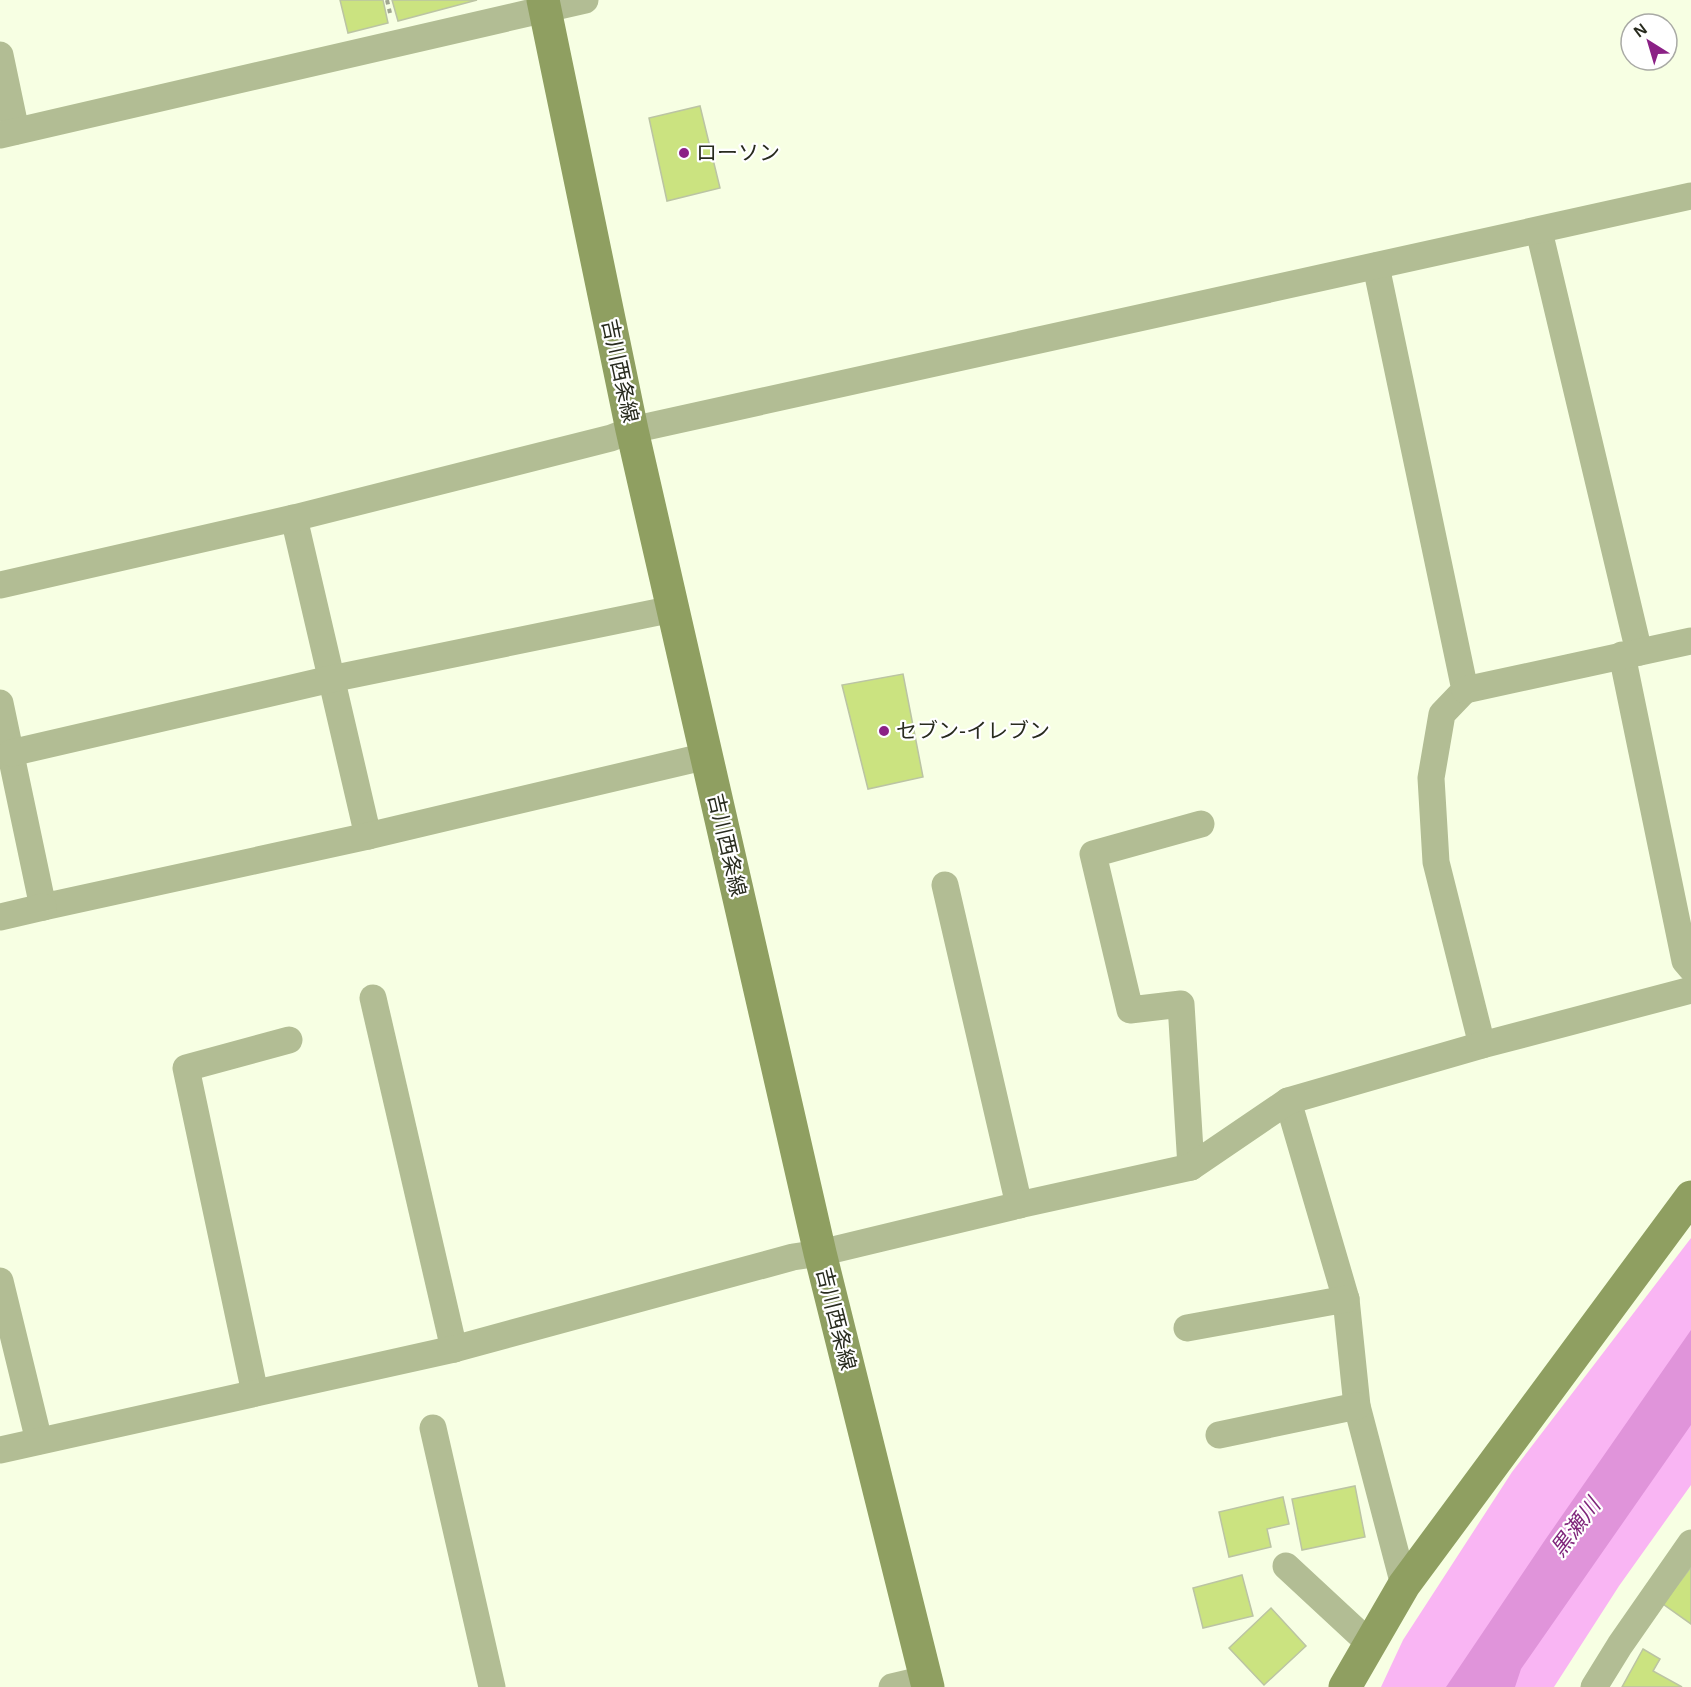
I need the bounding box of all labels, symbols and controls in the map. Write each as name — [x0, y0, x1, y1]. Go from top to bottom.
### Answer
north arrow — [1619, 12, 1679, 72]
text: N — [1631, 20, 1650, 41]
place label: ローソン — [696, 141, 780, 164]
marker: ローソン — [677, 146, 691, 160]
street label: 吉川西条線 — [598, 317, 643, 425]
place label: セブン-イレブン — [896, 719, 1050, 742]
marker: セブン-イレブン — [877, 724, 891, 738]
street label: 吉川西条線 — [704, 791, 751, 899]
street label: 吉川西条線 — [813, 1265, 860, 1373]
water label: 黒瀬川 — [1546, 1492, 1606, 1561]

